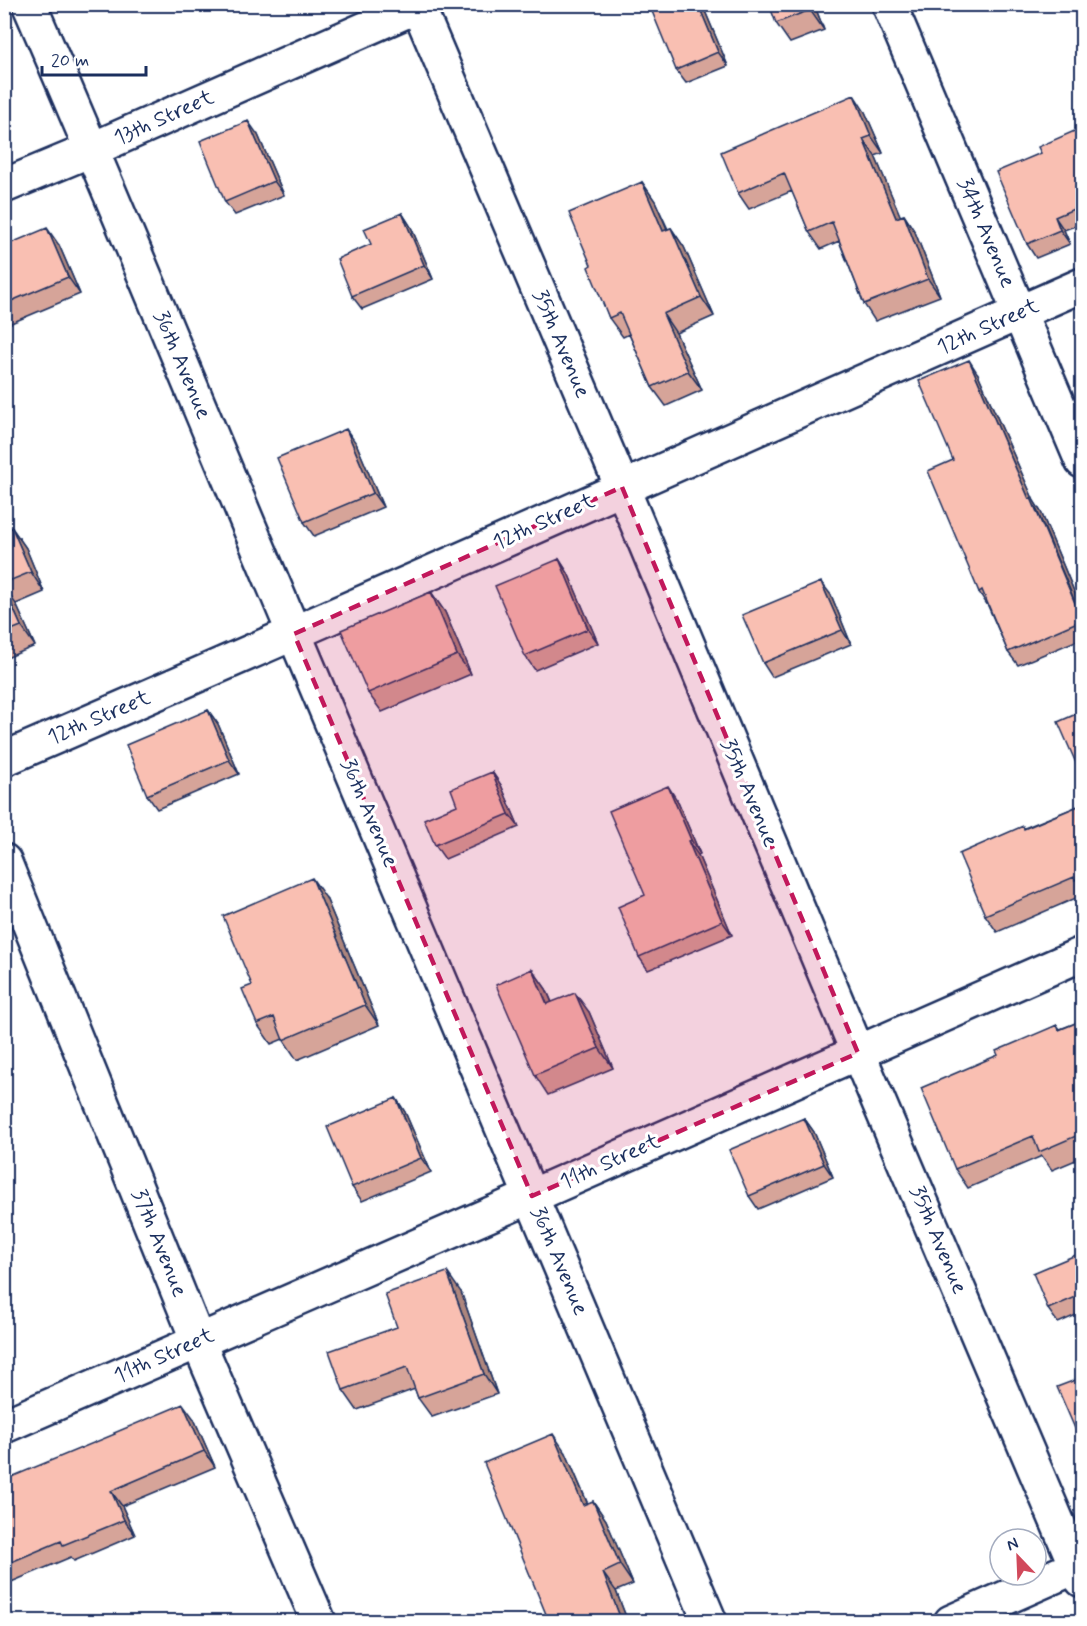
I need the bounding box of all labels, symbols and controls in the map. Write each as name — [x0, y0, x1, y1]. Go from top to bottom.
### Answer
scale bar — [42, 39, 146, 77]
text: 20 m — [51, 49, 89, 73]
street label: 13th Street — [110, 84, 218, 152]
street label: 34th Avenue — [950, 174, 1022, 292]
street label: 35th Avenue — [526, 286, 596, 403]
street label: 12th Street — [933, 292, 1043, 362]
street label: 36th Avenue — [147, 306, 218, 424]
street label: 12th Street — [489, 487, 599, 557]
street label: 12th Street — [43, 684, 155, 752]
street label: 35th Avenue — [714, 735, 784, 852]
street label: 36th Avenue — [334, 754, 405, 872]
street label: 11th Street — [556, 1127, 665, 1197]
street label: 35th Avenue — [903, 1182, 973, 1299]
street label: 37th Avenue — [125, 1185, 193, 1301]
street label: 36th Avenue — [524, 1202, 595, 1320]
street label: 11th Street — [110, 1321, 219, 1391]
north arrow — [988, 1527, 1048, 1587]
text: N — [1004, 1533, 1022, 1556]

